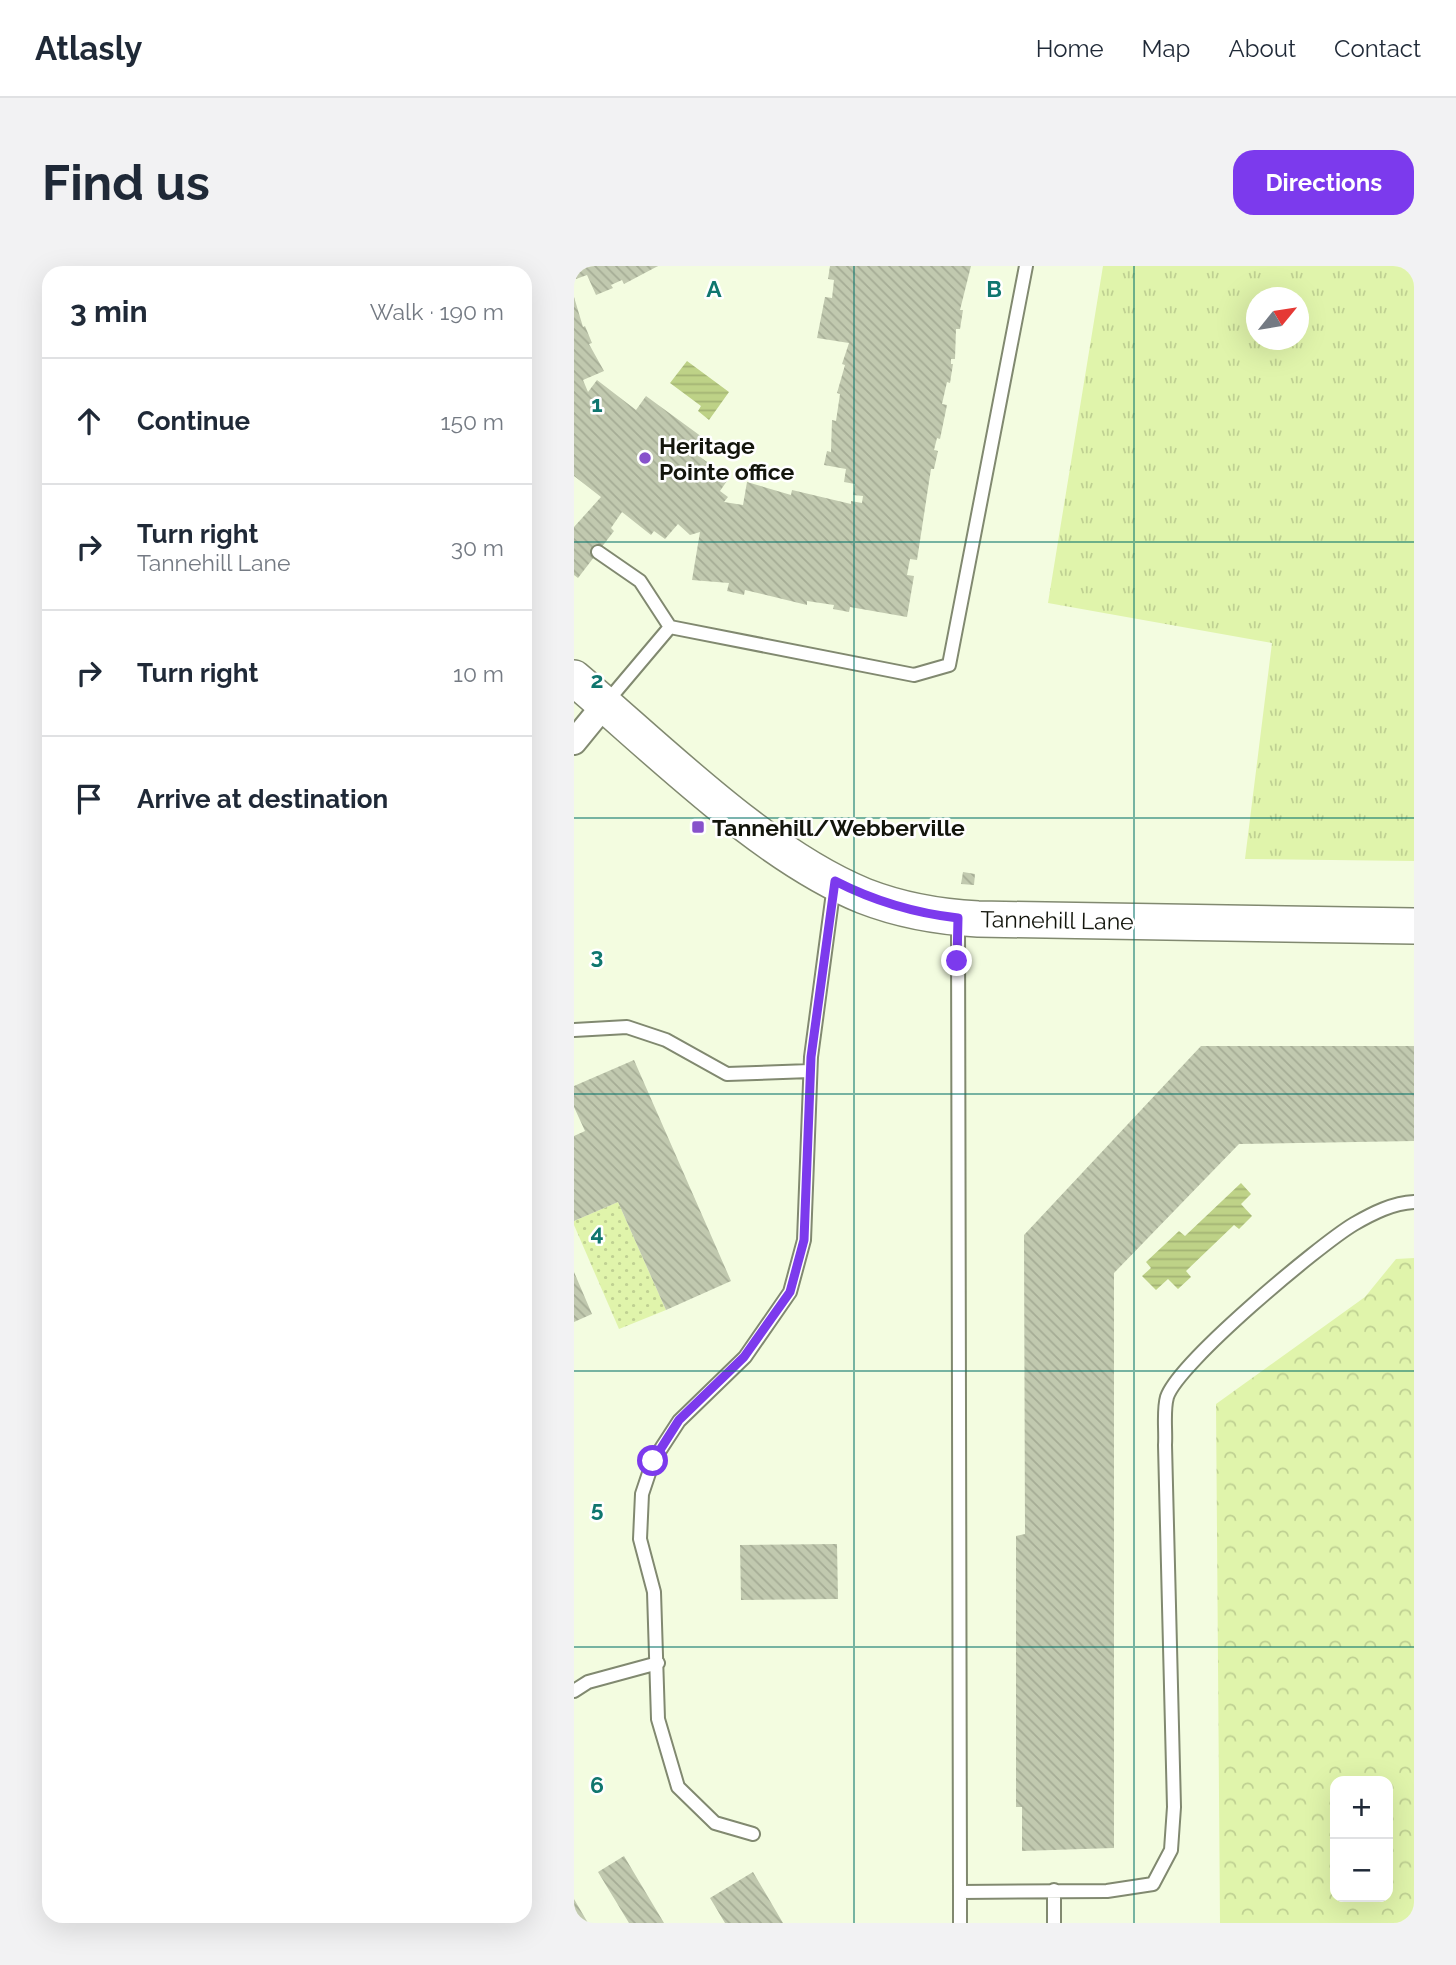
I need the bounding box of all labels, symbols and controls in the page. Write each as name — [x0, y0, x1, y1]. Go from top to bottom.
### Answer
text: Atlasly — [35, 29, 142, 68]
text: Home — [1036, 34, 1104, 63]
text: Map — [1142, 34, 1190, 63]
text: About — [1228, 34, 1296, 63]
text: Contact — [1334, 34, 1421, 63]
button: Directions — [1233, 150, 1414, 215]
text: Find us — [42, 154, 210, 211]
text: A — [706, 275, 722, 302]
text: B — [986, 275, 1002, 302]
north arrow — [1246, 287, 1309, 350]
text: 3 min — [70, 294, 148, 329]
text: Walk · 190 m — [370, 298, 504, 325]
text: 1 — [591, 390, 603, 417]
icon: ahead — [70, 402, 108, 440]
text: Continue — [137, 406, 250, 436]
text: 150 m — [441, 408, 504, 435]
place label: Heritage Pointe office — [659, 432, 794, 485]
marker: Heritage Pointe office — [637, 450, 653, 466]
text: Turn right — [137, 519, 258, 549]
icon: right — [70, 528, 108, 566]
text: 30 m — [451, 534, 504, 561]
text: Tannehill Lane — [137, 549, 290, 576]
icon: right — [70, 654, 108, 692]
text: Turn right — [137, 658, 258, 688]
text: 10 m — [453, 660, 504, 687]
text: 2 — [591, 666, 603, 693]
icon: arrive — [70, 780, 108, 818]
text: Arrive at destination — [137, 784, 388, 814]
place label: Tannehill/Webberville — [712, 814, 965, 841]
marker: Tannehill/Webberville — [690, 819, 706, 835]
street label: Tannehill Lane — [980, 905, 1134, 935]
text: 3 — [591, 942, 603, 969]
route end — [941, 945, 972, 976]
text: 4 — [590, 1219, 604, 1246]
route start — [637, 1445, 668, 1476]
text: 5 — [591, 1495, 604, 1522]
text: 6 — [590, 1771, 604, 1798]
map controls — [1330, 1776, 1393, 1902]
button: + — [1330, 1776, 1393, 1839]
button: − — [1330, 1839, 1393, 1902]

